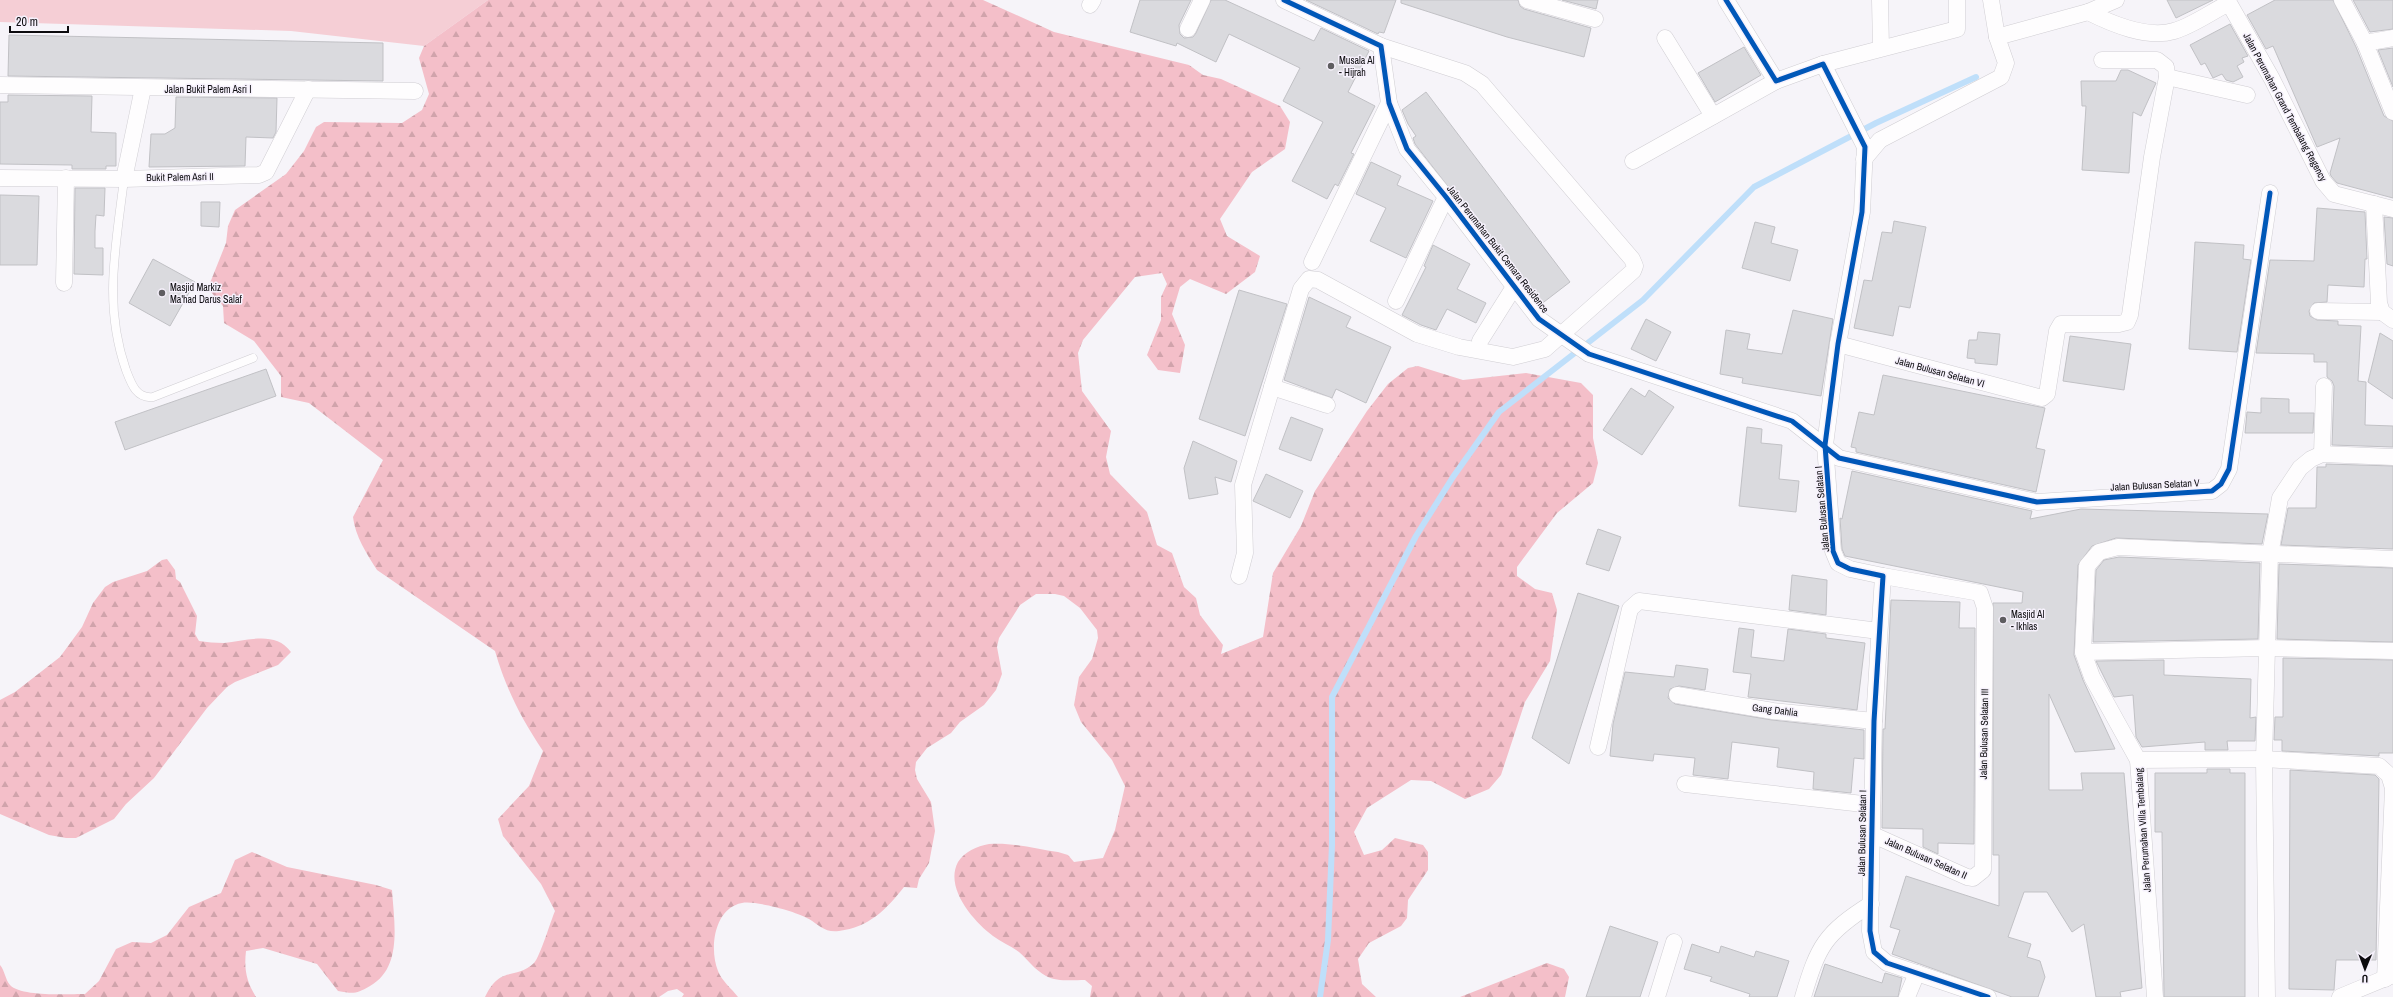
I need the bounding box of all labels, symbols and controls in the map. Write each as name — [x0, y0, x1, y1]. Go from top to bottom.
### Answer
scale bar — [10, 8, 68, 34]
text: 20 m — [16, 14, 38, 30]
street label: Jalan Perumahan Grand Tembalang Regency — [2240, 31, 2330, 184]
place label: Musala Al - Hijrah — [1339, 54, 1375, 79]
marker: Musala Al - Hijrah — [1326, 61, 1336, 71]
street label: Jalan Bukit Palem Asri I — [164, 83, 252, 96]
street label: Bukit Palem Asri II — [146, 170, 214, 184]
street label: Jalan Perumahan Bukit Cemara Residence — [1444, 183, 1552, 316]
place label: Masjid Markiz Ma'had Darus Salaf — [170, 281, 242, 306]
marker: Masjid Markiz Ma'had Darus Salaf — [157, 288, 167, 298]
street label: Jalan Bulusan Selatan VI — [1894, 354, 1986, 390]
street label: Jalan Bulusan Selatan I — [1812, 466, 1832, 552]
street label: Jalan Bulusan Selatan V — [2110, 476, 2200, 494]
place label: Masjid Al - Ikhlas — [2011, 608, 2044, 633]
marker: Masjid Al - Ikhlas — [1998, 615, 2008, 625]
street label: Jalan Bulusan Selatan III — [1977, 689, 1991, 779]
street label: Gang Dahlia — [1751, 701, 1799, 719]
street label: Jalan Perumahan Villa Tembalang — [2132, 767, 2154, 893]
street label: Jalan Bulusan Selatan I — [1855, 790, 1869, 876]
street label: Jalan Bulusan Selatan II — [1883, 834, 1969, 882]
north arrow — [2345, 949, 2385, 989]
text: U — [2361, 972, 2368, 986]

